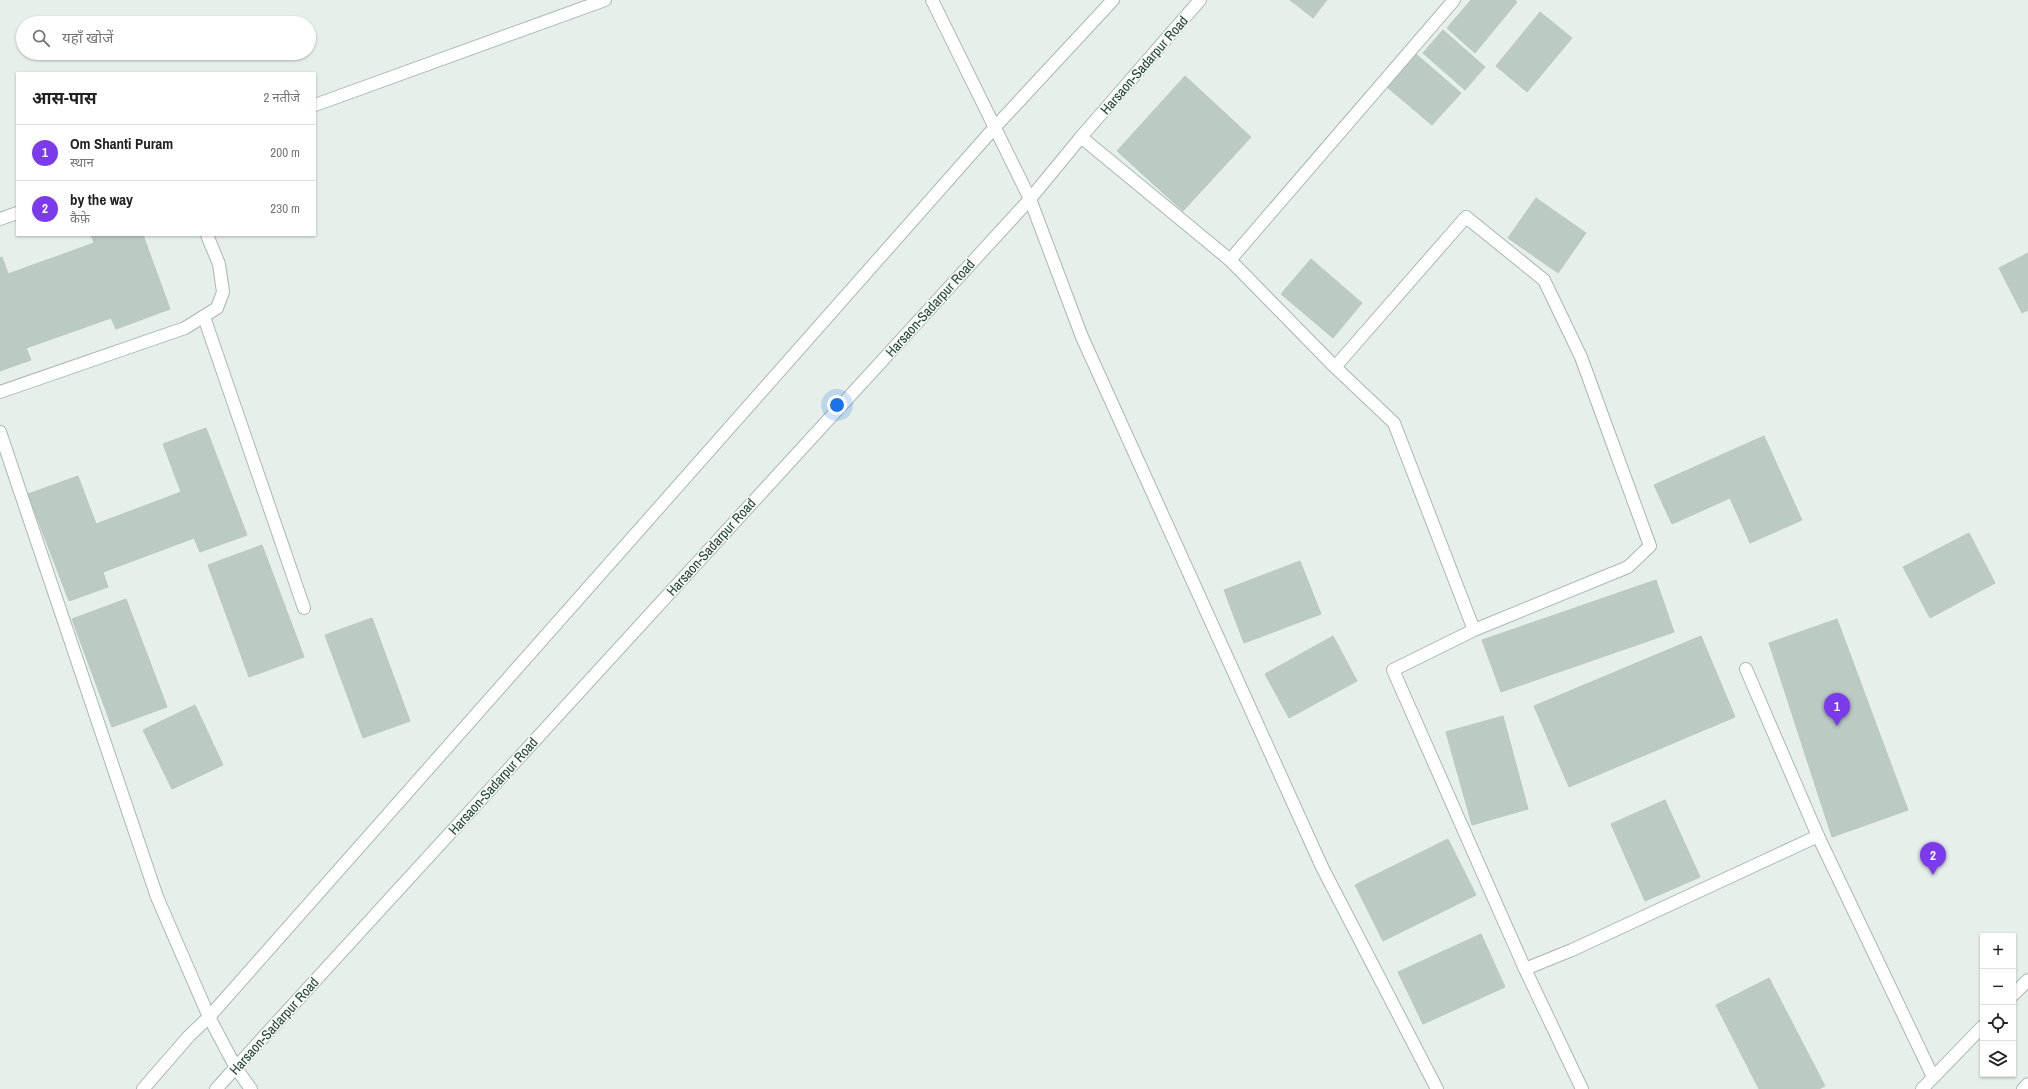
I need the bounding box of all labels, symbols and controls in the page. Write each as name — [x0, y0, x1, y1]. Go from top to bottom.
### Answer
street label: Harsaon-Sadarpur Road — [1096, 12, 1192, 118]
search box — [16, 16, 316, 60]
icon: search — [30, 27, 52, 49]
text: यहाँ खोजें — [62, 27, 113, 48]
text: आस-पास — [32, 86, 97, 109]
text: 2 नतीजे — [263, 89, 300, 106]
text: Om Shanti Puram — [70, 133, 173, 154]
text: 1 — [42, 144, 48, 161]
text: 200 m — [270, 144, 300, 161]
text: स्थान — [70, 154, 94, 171]
text: by the way — [70, 189, 133, 210]
text: 2 — [42, 200, 48, 217]
text: 230 m — [270, 200, 300, 217]
text: कैफ़े — [70, 210, 90, 227]
street label: Harsaon-Sadarpur Road — [881, 256, 979, 360]
your location — [827, 395, 847, 415]
street label: Harsaon-Sadarpur Road — [662, 495, 760, 599]
pin: 1 — [1824, 693, 1850, 726]
street label: Harsaon-Sadarpur Road — [444, 734, 542, 838]
pin: 2 — [1920, 842, 1946, 875]
map controls — [1980, 933, 2016, 1077]
button: + — [1980, 933, 2016, 969]
button: − — [1980, 969, 2016, 1005]
street label: Harsaon-Sadarpur Road — [225, 974, 323, 1078]
button: locate — [1980, 1005, 2016, 1041]
button: layers — [1980, 1041, 2016, 1077]

